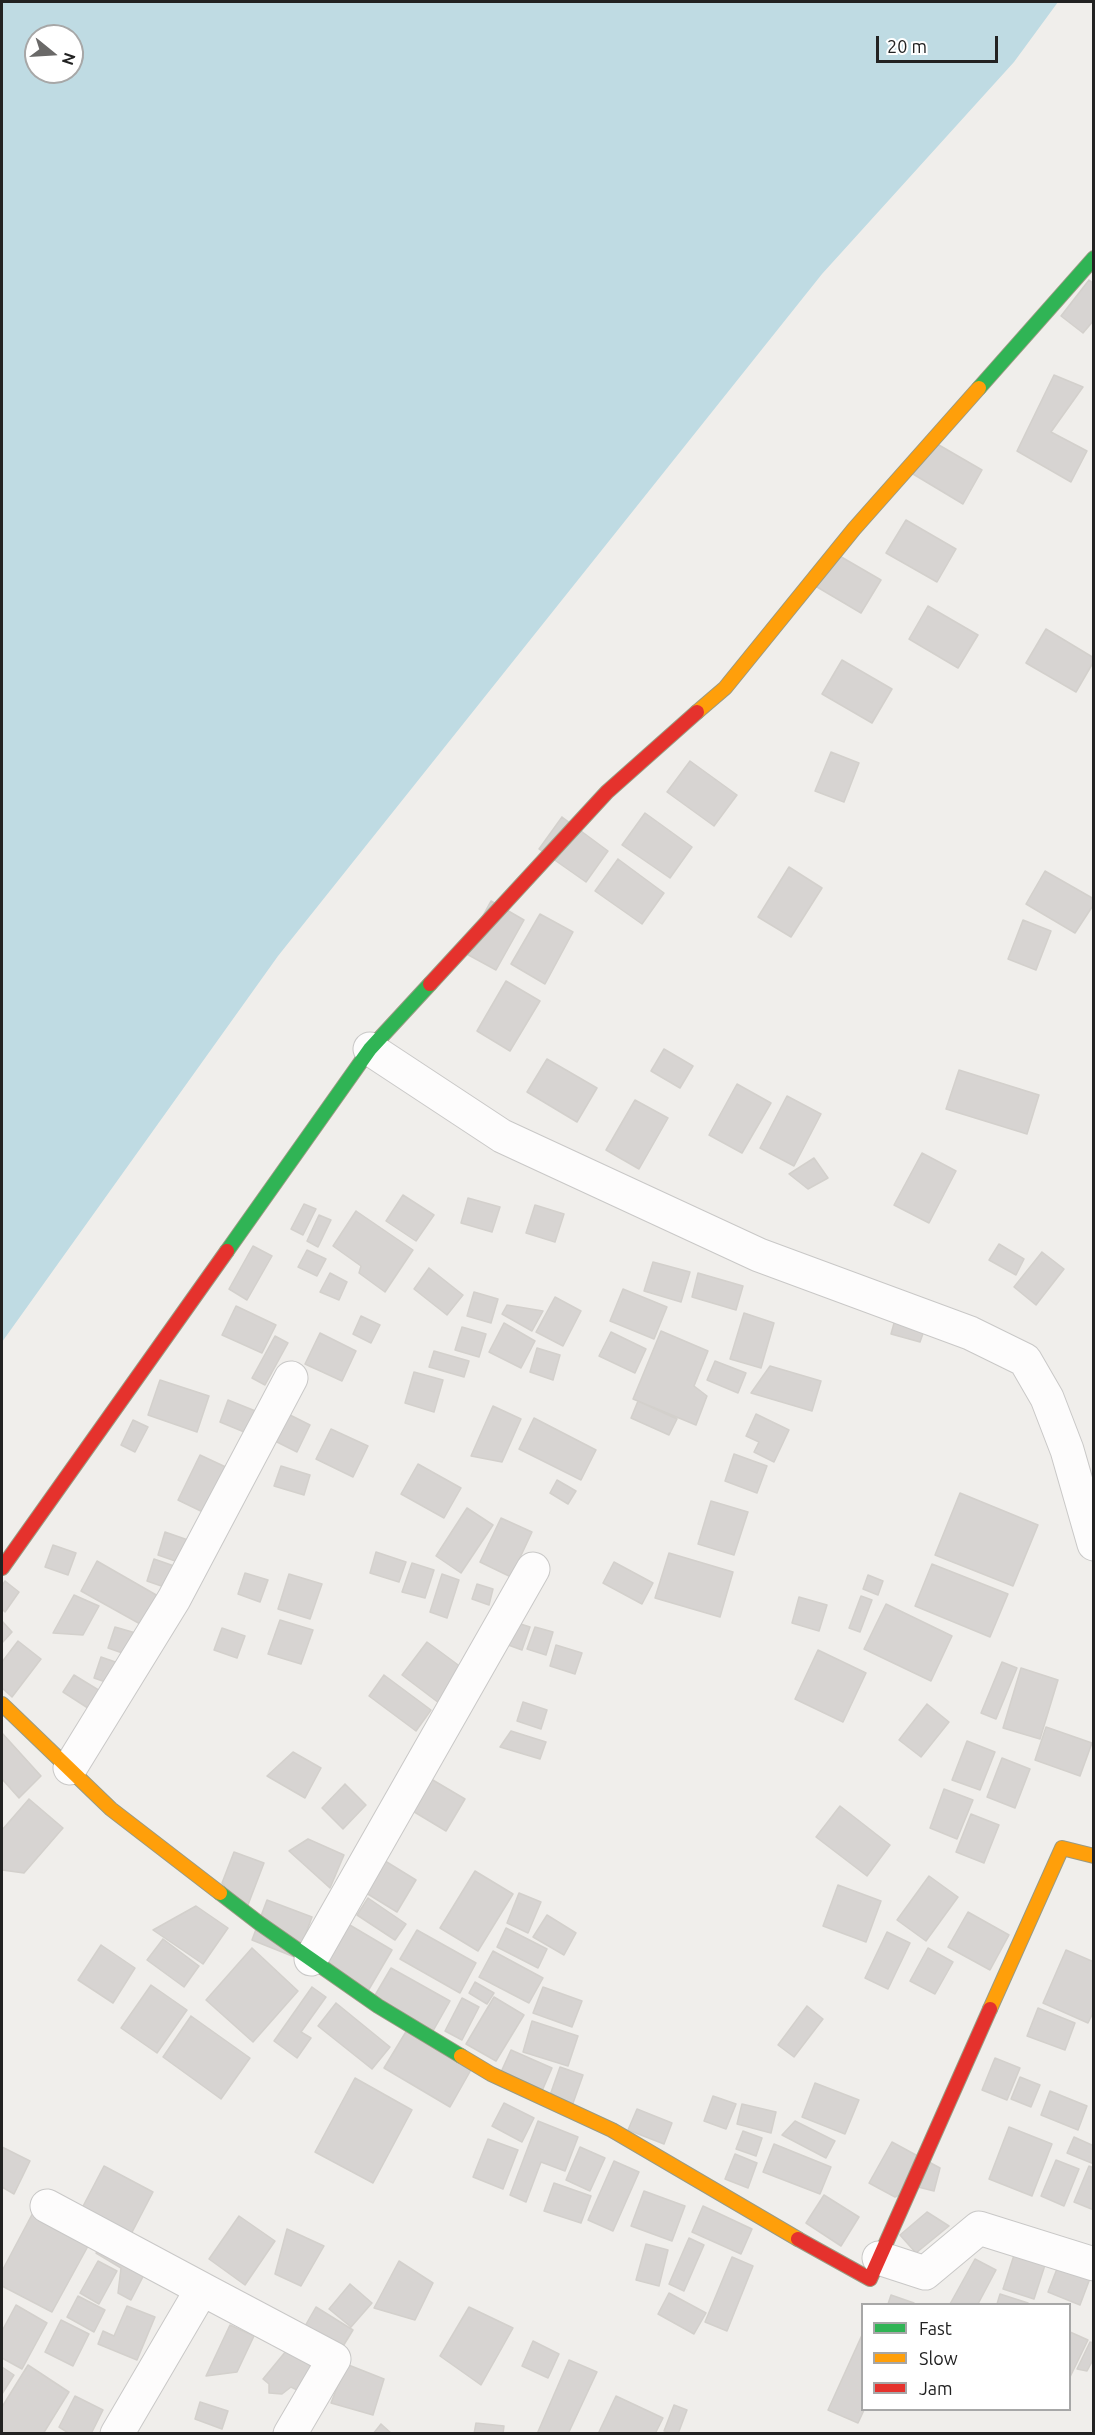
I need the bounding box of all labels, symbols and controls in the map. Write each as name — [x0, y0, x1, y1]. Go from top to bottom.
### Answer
north arrow — [24, 24, 84, 84]
scale bar — [879, 24, 1000, 62]
text: 20 m — [887, 36, 927, 56]
text: N — [59, 50, 80, 67]
legend — [861, 2303, 1071, 2411]
text: Fast — [919, 2318, 952, 2338]
text: Slow — [919, 2348, 958, 2368]
text: Jam — [919, 2378, 953, 2398]

